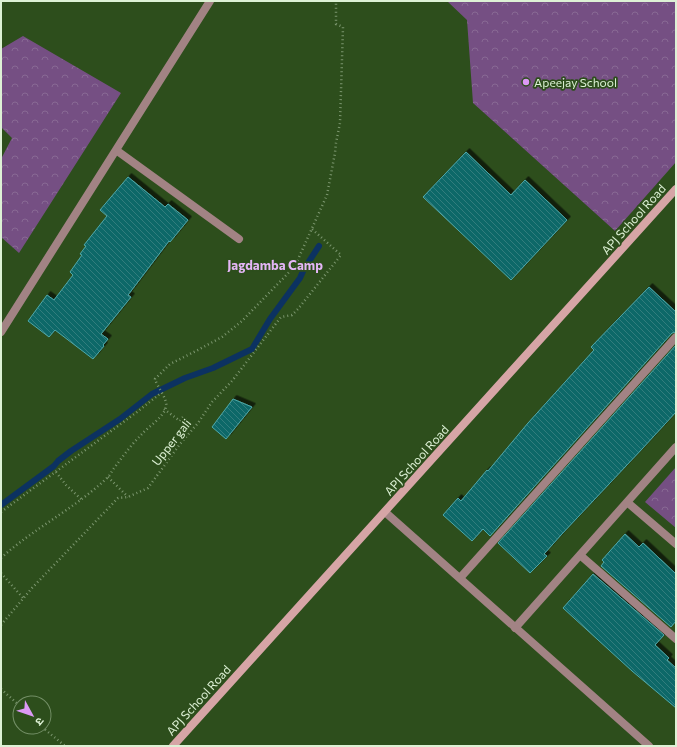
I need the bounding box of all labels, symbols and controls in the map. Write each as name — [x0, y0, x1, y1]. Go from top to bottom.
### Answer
place label: Apeejay School — [534, 75, 617, 89]
marker: Apeejay School — [521, 77, 531, 87]
street label: APJ School Road — [598, 181, 669, 257]
district label: Jagdamba Camp — [227, 257, 323, 273]
street label: Upper gali — [148, 416, 194, 468]
street label: APJ School Road — [381, 422, 452, 498]
street label: APJ School Road — [163, 662, 234, 738]
north arrow — [12, 695, 52, 735]
text: उ — [33, 715, 47, 729]

